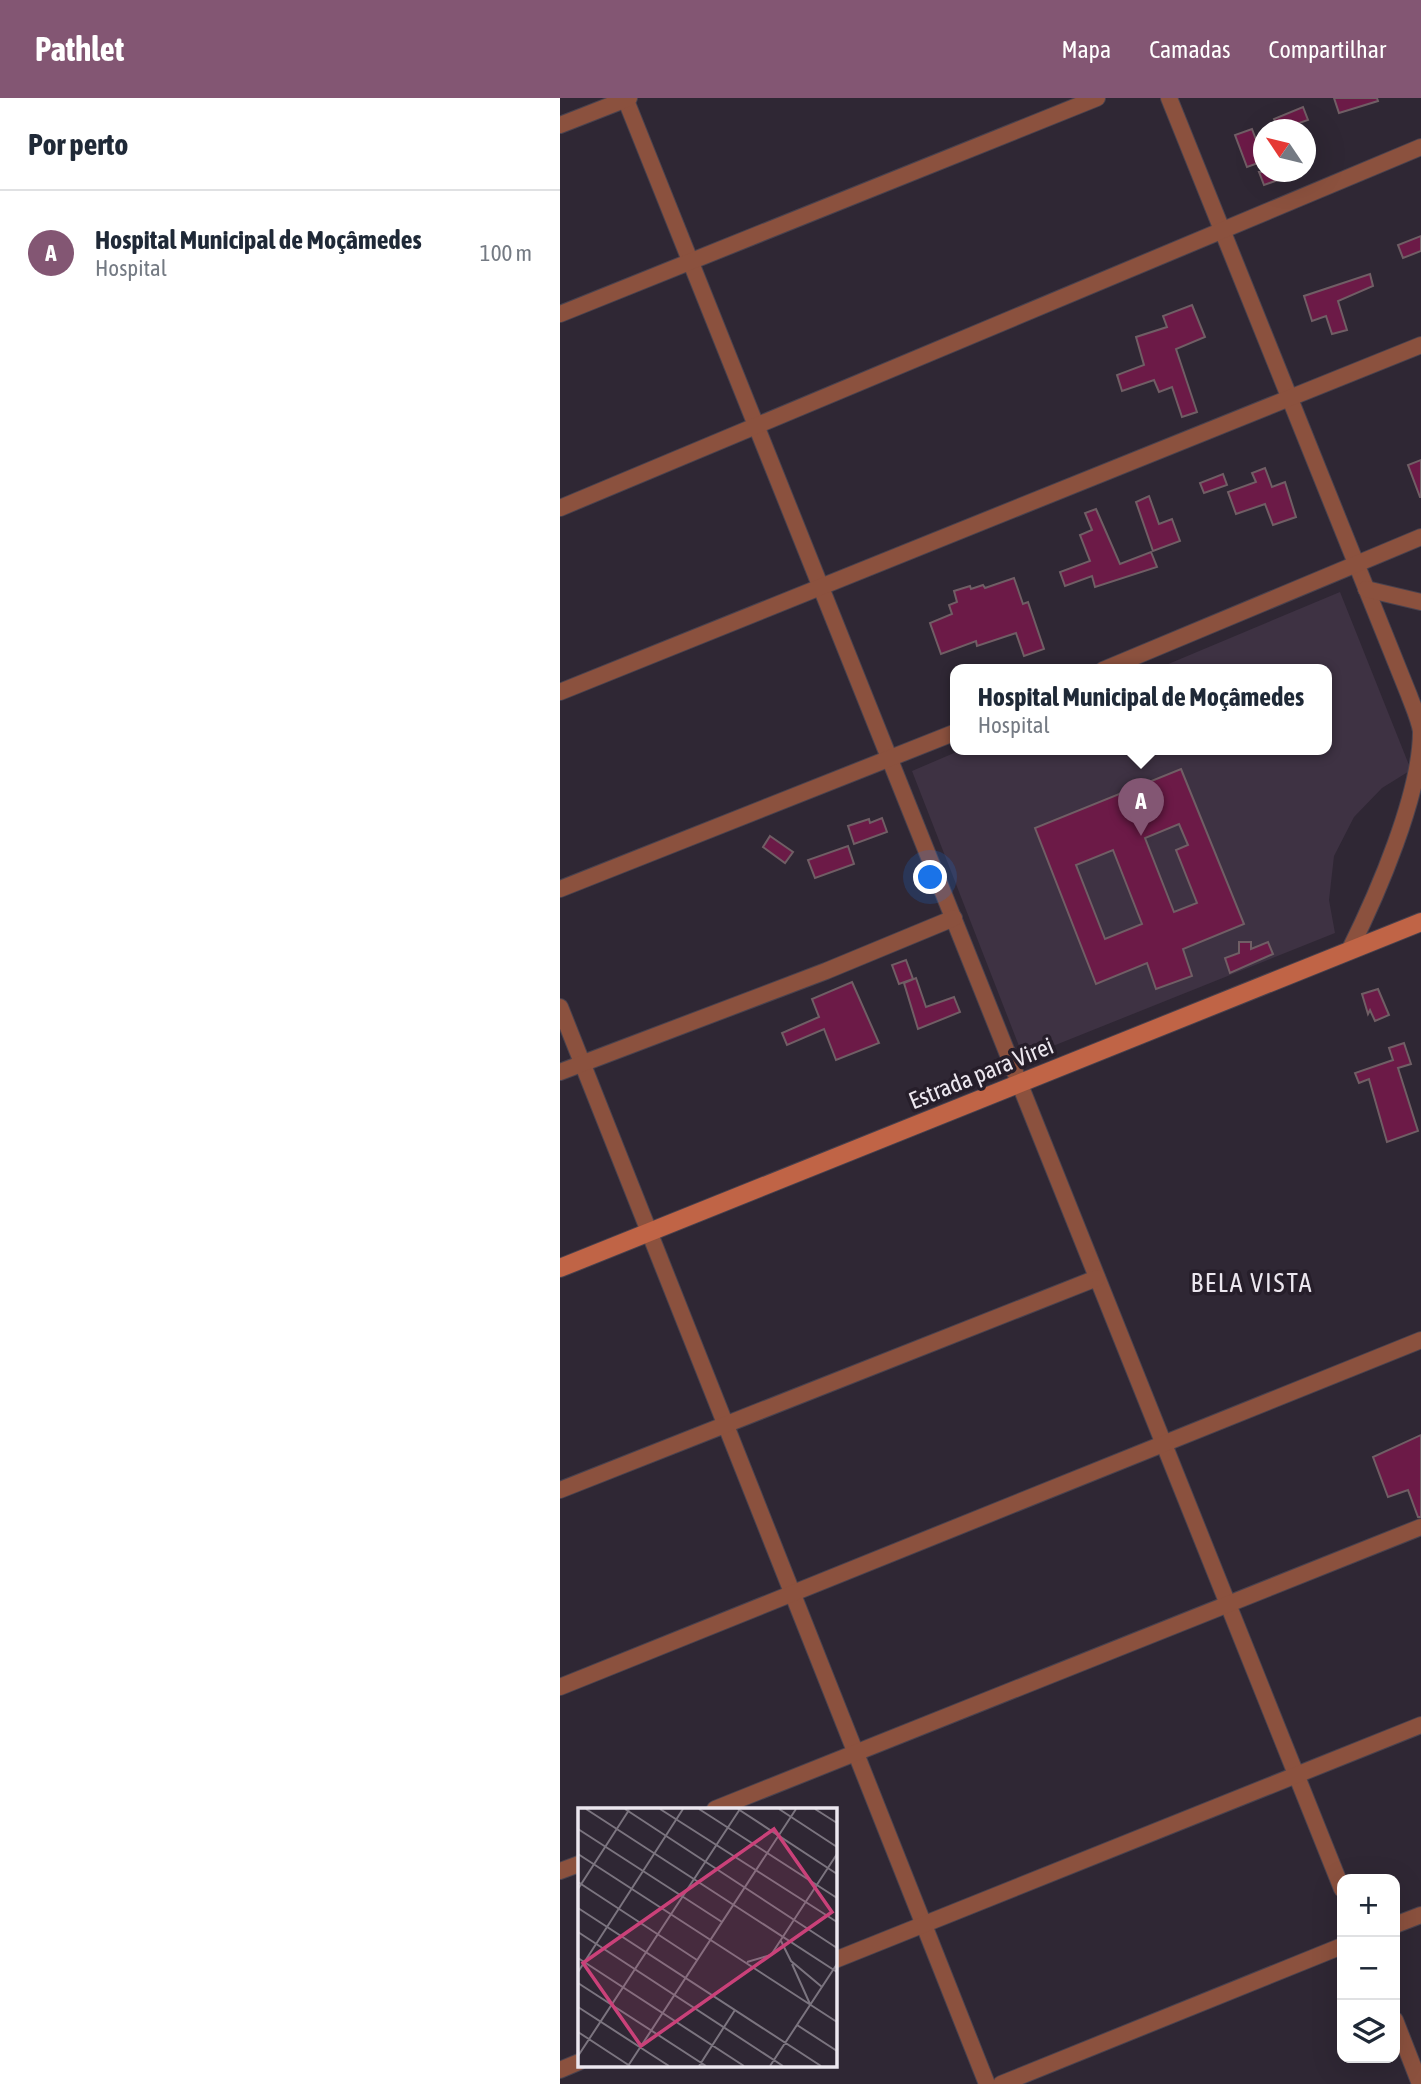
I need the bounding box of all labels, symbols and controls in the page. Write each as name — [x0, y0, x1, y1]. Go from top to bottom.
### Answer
text: Pathlet — [35, 30, 124, 68]
text: Mapa — [1061, 36, 1111, 63]
text: Camadas — [1149, 36, 1231, 63]
text: Compartilhar — [1269, 36, 1386, 63]
north arrow — [1253, 119, 1316, 182]
text: Por perto — [28, 127, 128, 161]
text: Hospital Municipal de Moçâmedes — [95, 225, 422, 255]
text: A — [45, 240, 57, 266]
text: 100 m — [480, 240, 532, 266]
text: Hospital — [95, 255, 167, 281]
popup — [950, 664, 1332, 755]
text: Hospital Municipal de Moçâmedes — [978, 682, 1304, 712]
text: Hospital — [978, 712, 1050, 738]
pin: A — [1118, 778, 1164, 836]
your location — [913, 860, 947, 894]
street label: Estrada para Virei — [905, 1032, 1057, 1114]
district label: BELA VISTA — [1190, 1268, 1314, 1298]
inset map — [578, 1808, 836, 2066]
map controls — [1337, 1874, 1400, 2063]
button: + — [1337, 1874, 1400, 1937]
button: − — [1337, 1937, 1400, 2000]
button: layers — [1337, 2000, 1400, 2063]

